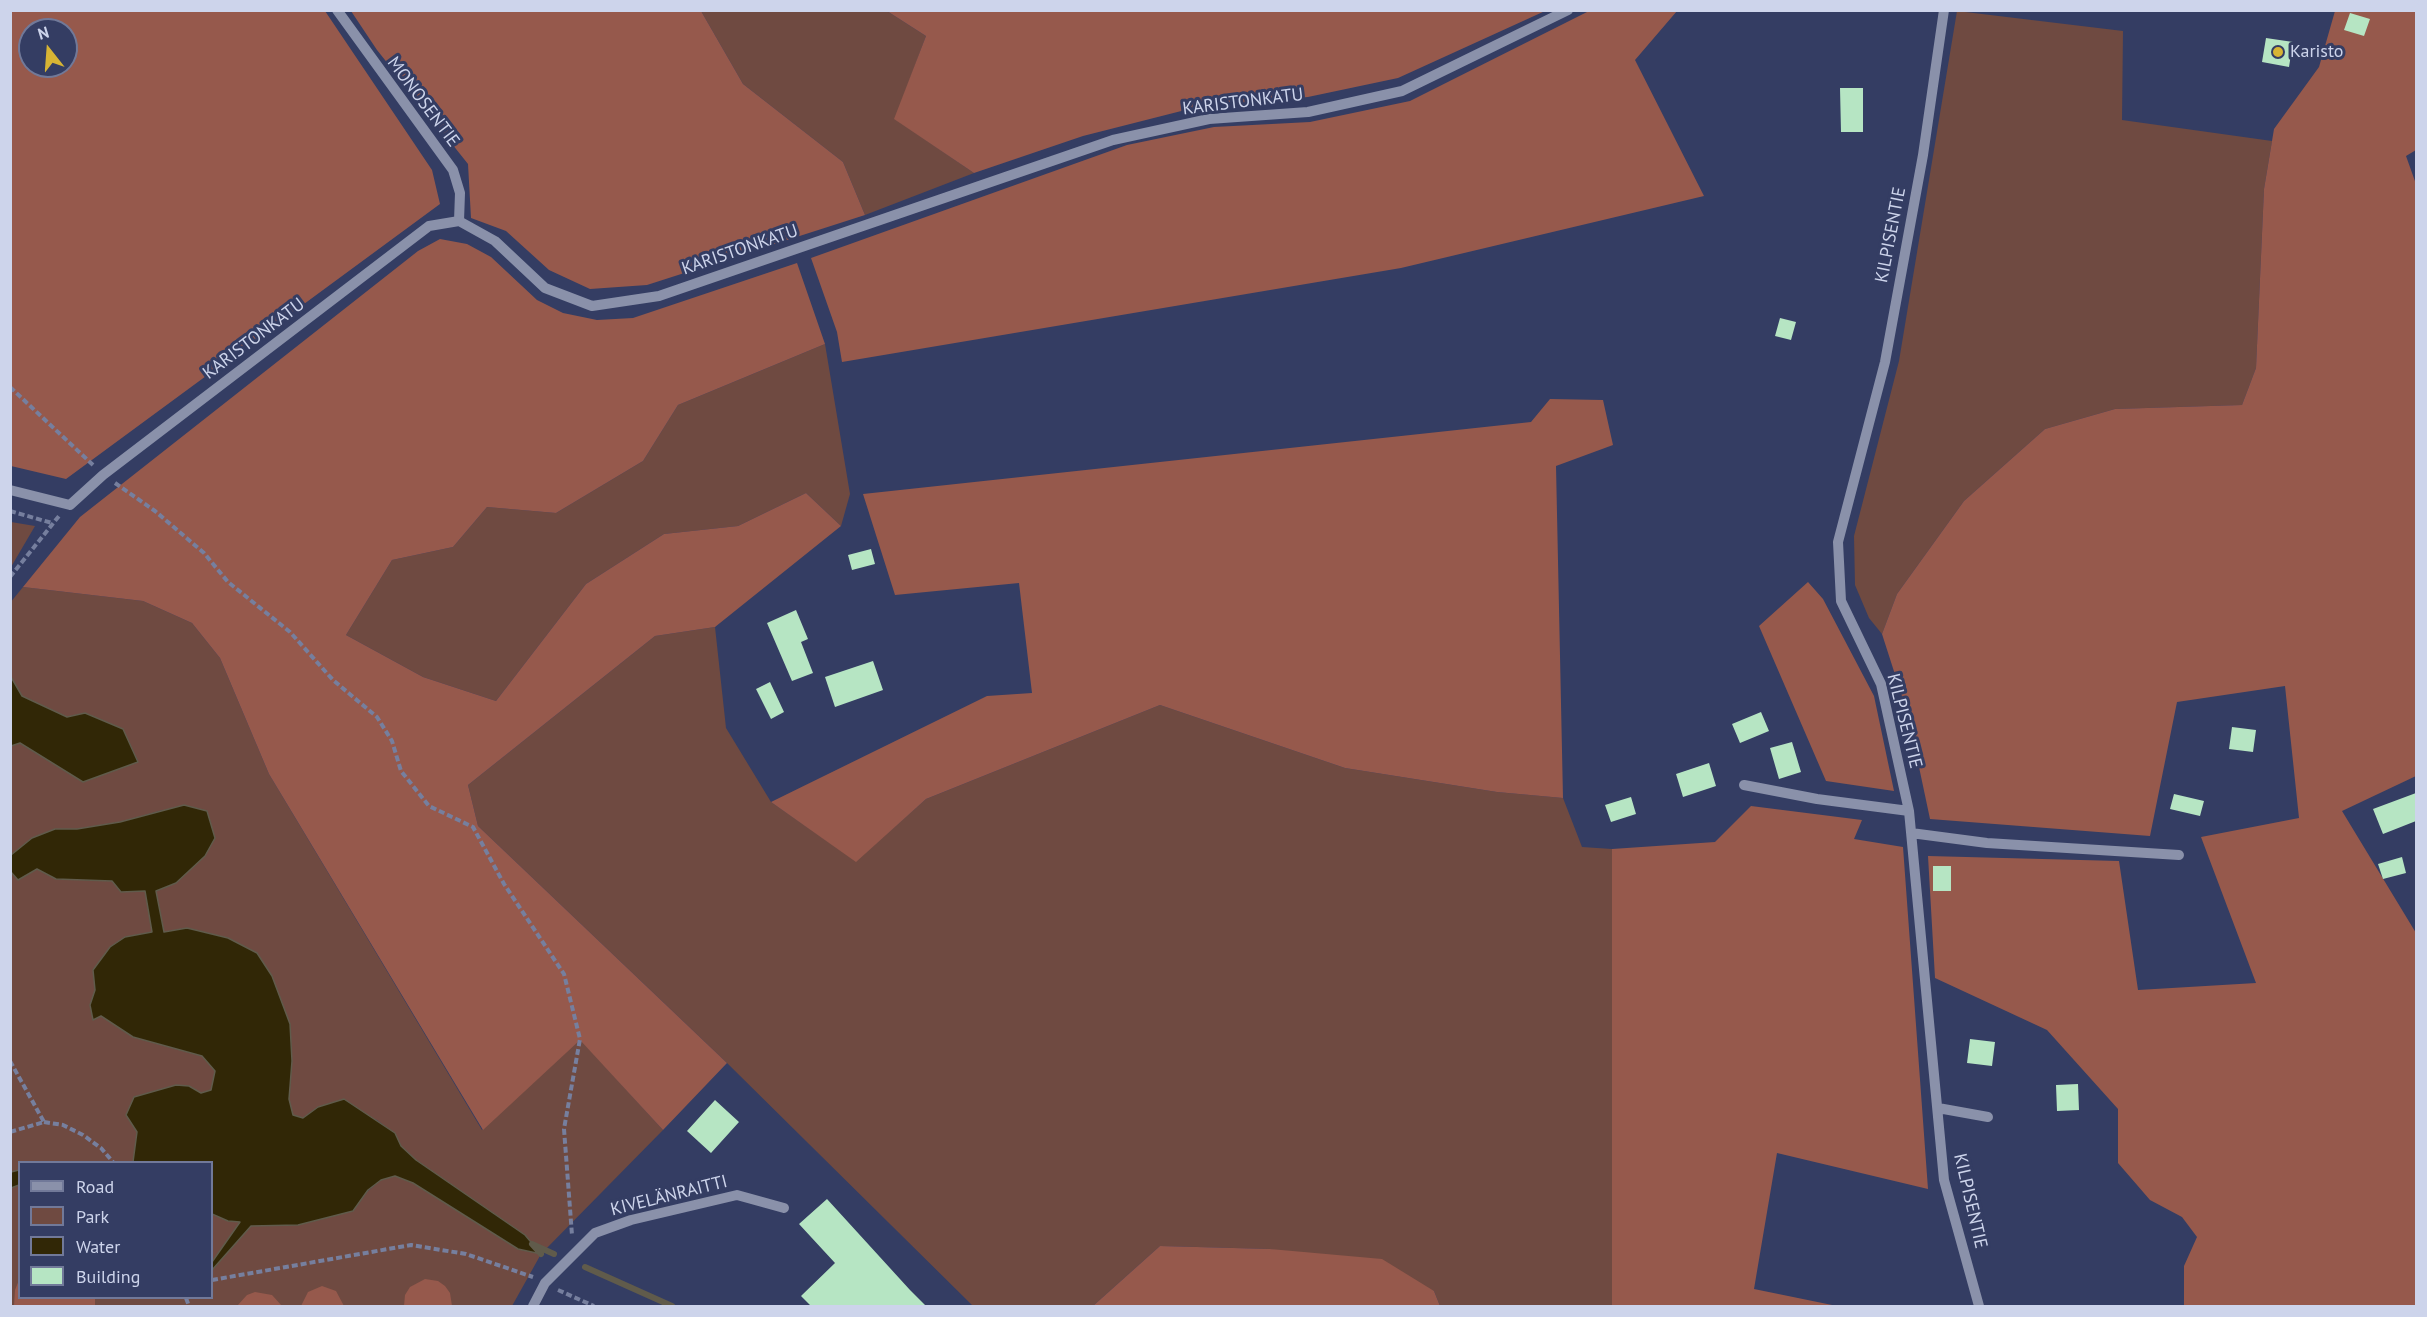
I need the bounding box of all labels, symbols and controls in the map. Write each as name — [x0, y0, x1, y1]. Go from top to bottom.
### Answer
north arrow — [18, 18, 78, 78]
text: N — [35, 22, 51, 44]
place label: Karisto — [2290, 41, 2343, 63]
marker: Karisto — [2271, 45, 2285, 59]
street label: MONOSENTIE — [382, 53, 464, 151]
street label: KARISTONKATU — [1181, 84, 1305, 120]
street label: KILPISENTIE — [1871, 185, 1911, 285]
street label: KARISTONKATU — [679, 220, 801, 280]
street label: KARISTONKATU — [199, 294, 309, 384]
street label: KILPISENTIE — [1882, 671, 1926, 771]
street label: KILPISENTIE — [1949, 1151, 1991, 1251]
legend — [18, 1161, 213, 1299]
street label: KIVELÄNRAITTI — [608, 1171, 730, 1221]
text: Road — [76, 1175, 114, 1198]
text: Park — [76, 1205, 109, 1228]
text: Water — [76, 1235, 120, 1258]
text: Building — [76, 1265, 140, 1288]

